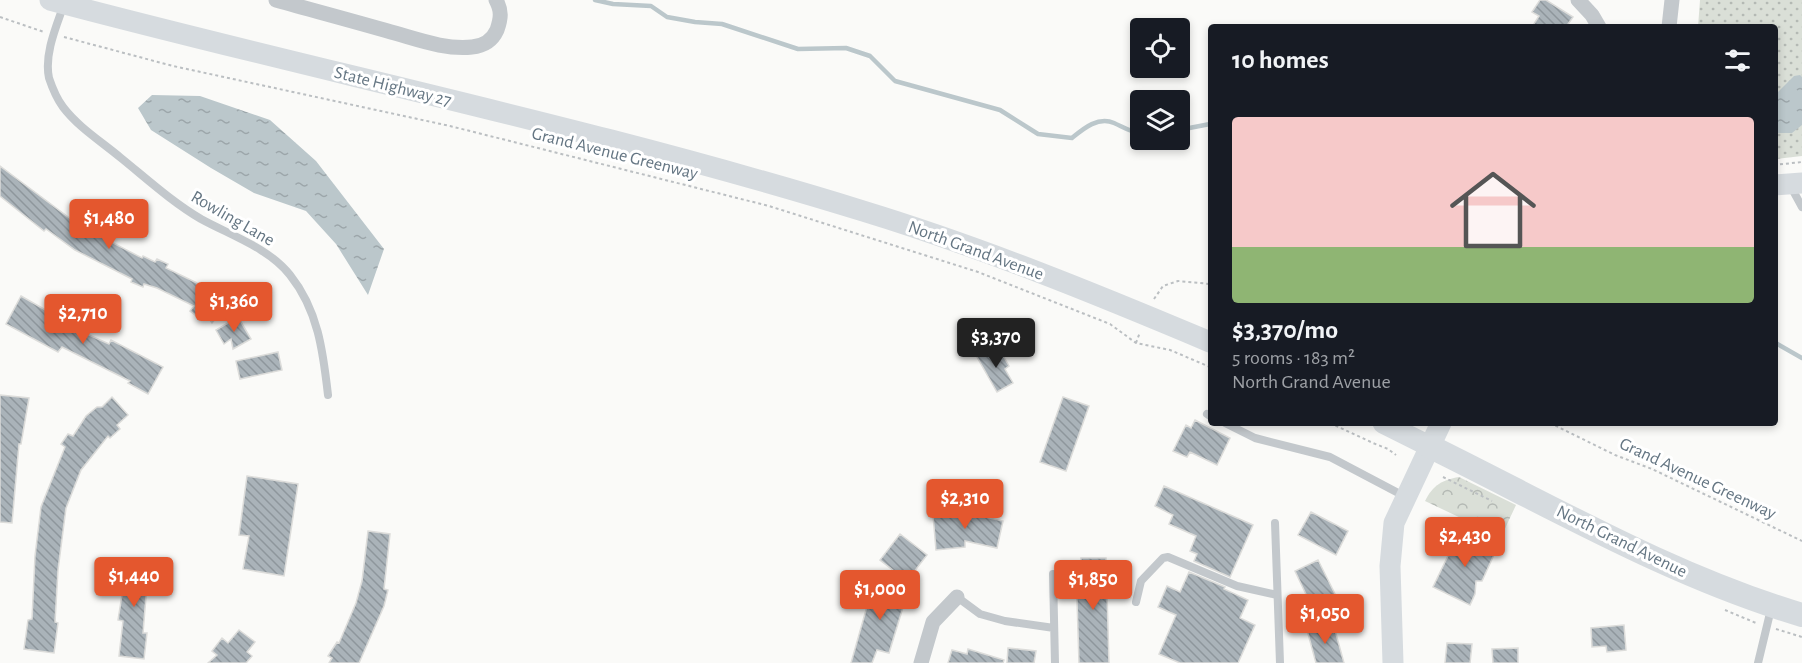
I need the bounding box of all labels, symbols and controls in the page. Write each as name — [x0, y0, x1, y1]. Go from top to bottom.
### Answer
map controls — [1130, 18, 1190, 150]
button: locate — [1130, 18, 1190, 78]
icon: filters — [1721, 44, 1754, 77]
text: 10 homes — [1232, 47, 1329, 73]
street label: State Highway 27 — [332, 64, 453, 110]
button: layers — [1130, 90, 1190, 150]
street label: Grand Avenue Greenway — [530, 125, 700, 183]
icon: home — [1439, 156, 1547, 264]
street label: Rowling Lane — [188, 188, 277, 250]
pin: $1,480 — [60, 199, 158, 250]
text: $1,480 — [83, 208, 135, 228]
street label: North Grand Avenue — [906, 218, 1046, 284]
pin: $1,360 — [185, 282, 283, 333]
text: $1,360 — [209, 291, 259, 311]
pin: $2,710 — [34, 294, 132, 345]
text: $2,710 — [58, 303, 108, 323]
text: $3,370/mo — [1232, 317, 1338, 343]
pin: $3,370 — [947, 318, 1045, 369]
text: $3,370 — [971, 327, 1021, 347]
text: 5 rooms · 183 m² — [1232, 348, 1355, 368]
text: North Grand Avenue — [1232, 372, 1391, 392]
street label: Grand Avenue Greenway — [1616, 435, 1779, 523]
pin: $2,310 — [916, 479, 1014, 530]
text: $2,310 — [940, 488, 990, 508]
street label: North Grand Avenue — [1553, 503, 1690, 581]
pin: $2,430 — [1416, 517, 1514, 568]
text: $2,430 — [1439, 526, 1491, 546]
pin: $1,440 — [85, 557, 183, 608]
pin: $1,850 — [1044, 560, 1142, 611]
text: $1,440 — [108, 566, 160, 586]
text: $1,850 — [1068, 569, 1118, 589]
pin: $1,000 — [831, 570, 929, 621]
text: $1,000 — [854, 579, 906, 599]
pin: $1,050 — [1276, 594, 1374, 645]
text: $1,050 — [1300, 603, 1350, 623]

